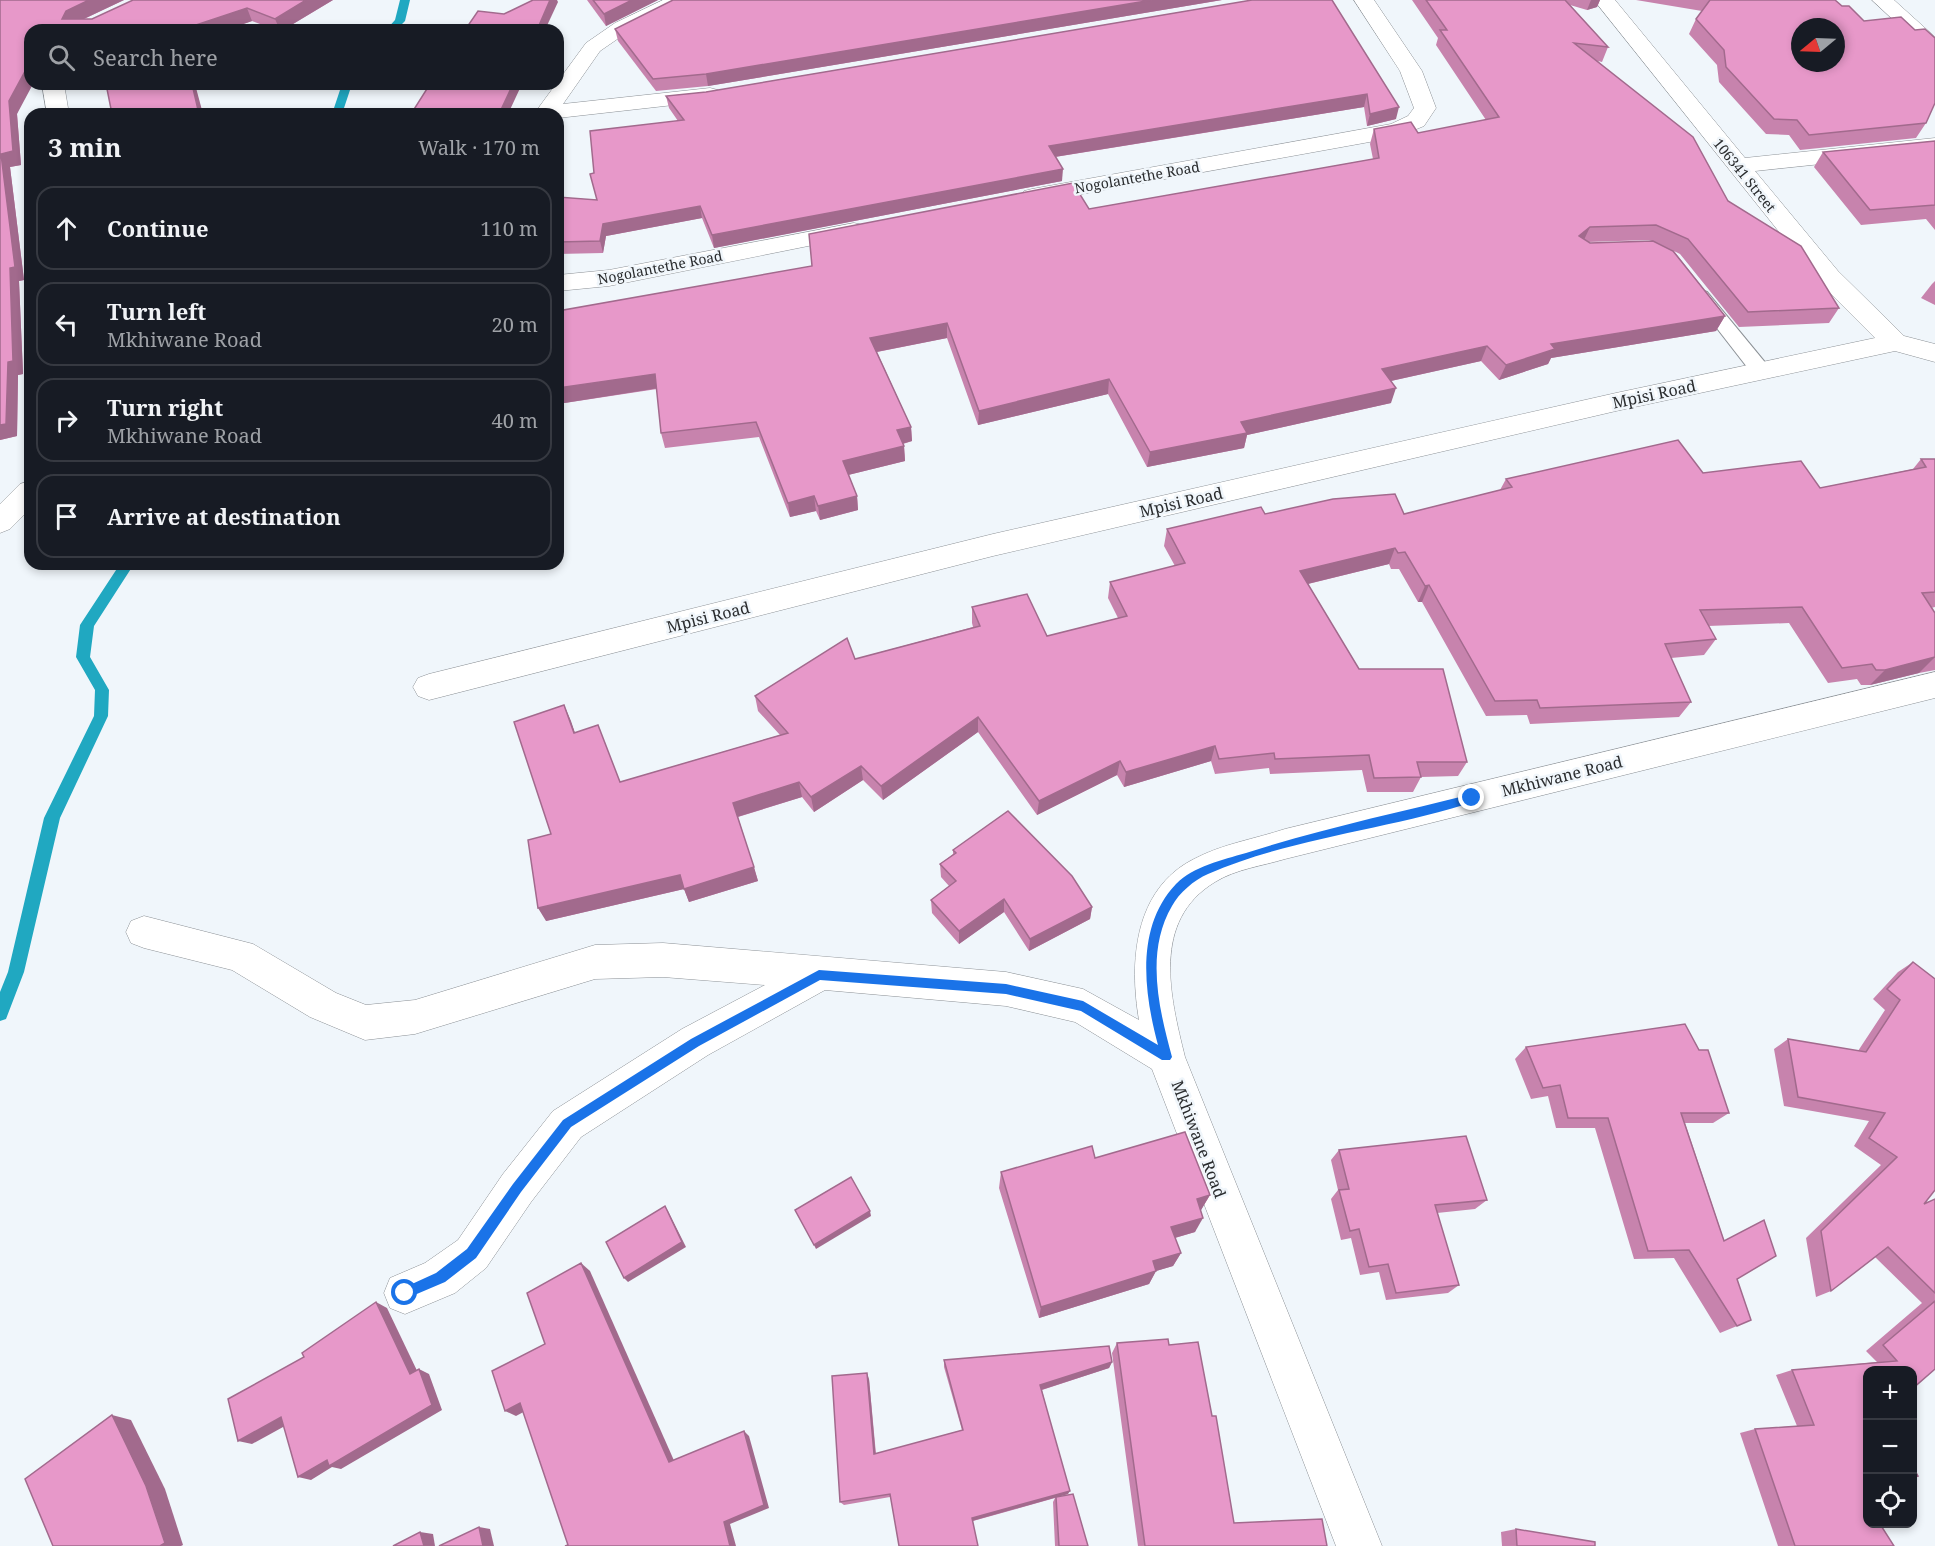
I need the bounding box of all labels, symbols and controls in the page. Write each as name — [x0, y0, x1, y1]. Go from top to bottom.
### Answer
north arrow — [1791, 18, 1845, 72]
search box — [24, 24, 564, 90]
icon: search — [45, 41, 78, 74]
text: Search here — [93, 42, 218, 72]
text: 3 min — [48, 129, 122, 165]
text: Walk · 170 m — [418, 134, 540, 161]
street label: 106341 Street — [1709, 134, 1781, 216]
street label: Nogolantethe Road — [1073, 157, 1201, 197]
icon: ahead — [50, 212, 83, 245]
text: Continue — [107, 213, 209, 243]
text: 110 m — [480, 215, 538, 242]
street label: Nogolantethe Road — [596, 246, 724, 288]
text: Turn left — [107, 296, 206, 326]
icon: left — [50, 308, 83, 341]
text: 20 m — [492, 311, 538, 338]
text: Mkhiwane Road — [107, 326, 262, 353]
street label: Mpisi Road — [1610, 374, 1698, 414]
text: Turn right — [107, 392, 223, 422]
icon: right — [50, 404, 83, 437]
text: 40 m — [492, 407, 538, 434]
text: Mkhiwane Road — [107, 422, 262, 449]
street label: Mpisi Road — [1137, 482, 1225, 522]
icon: arrive — [50, 500, 83, 533]
text: Arrive at destination — [107, 501, 341, 531]
street label: Mpisi Road — [664, 596, 752, 638]
street label: Mkhiwane Road — [1499, 750, 1625, 802]
route end — [1458, 784, 1484, 810]
street label: Mkhiwane Road — [1167, 1077, 1232, 1201]
route start — [391, 1279, 417, 1305]
map controls — [1863, 1366, 1917, 1528]
button: + — [1863, 1366, 1917, 1420]
button: − — [1863, 1420, 1917, 1474]
button: locate — [1863, 1474, 1917, 1528]

